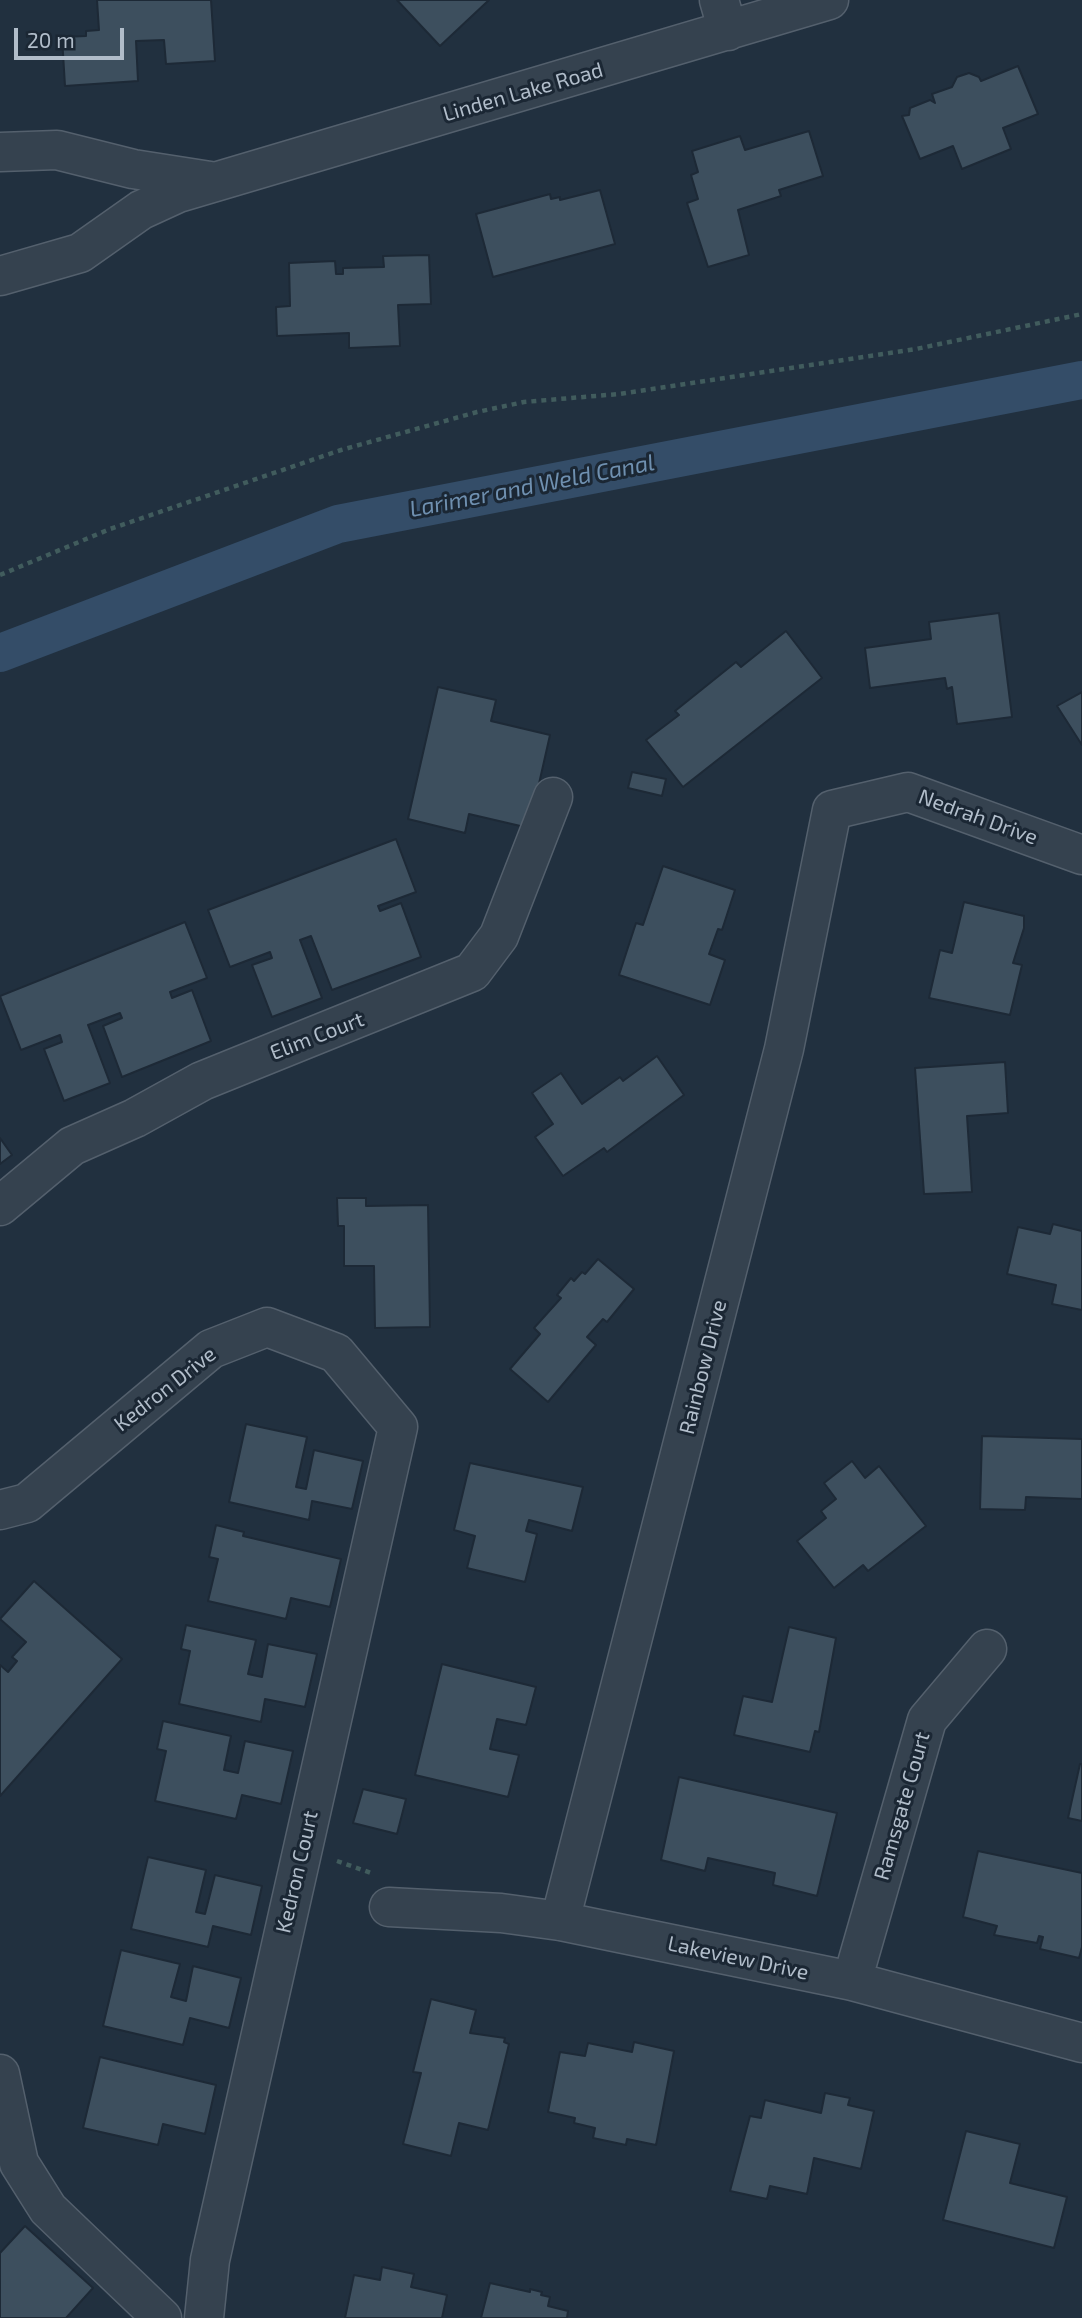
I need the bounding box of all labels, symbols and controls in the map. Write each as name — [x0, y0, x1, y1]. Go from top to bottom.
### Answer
scale bar — [18, 14, 128, 58]
text: 20 m — [27, 27, 75, 52]
street label: Linden Lake Road — [440, 57, 606, 127]
water label: Larimer and Weld Canal — [407, 449, 657, 523]
street label: Nedrah Drive — [915, 784, 1041, 850]
street label: Elim Court — [266, 1007, 368, 1065]
street label: Rainbow Drive — [674, 1297, 732, 1437]
street label: Kedron Drive — [109, 1341, 221, 1437]
street label: Ramsgate Court — [869, 1729, 935, 1883]
street label: Kedron Court — [271, 1808, 323, 1936]
street label: Lakeview Drive — [665, 1931, 811, 1985]

